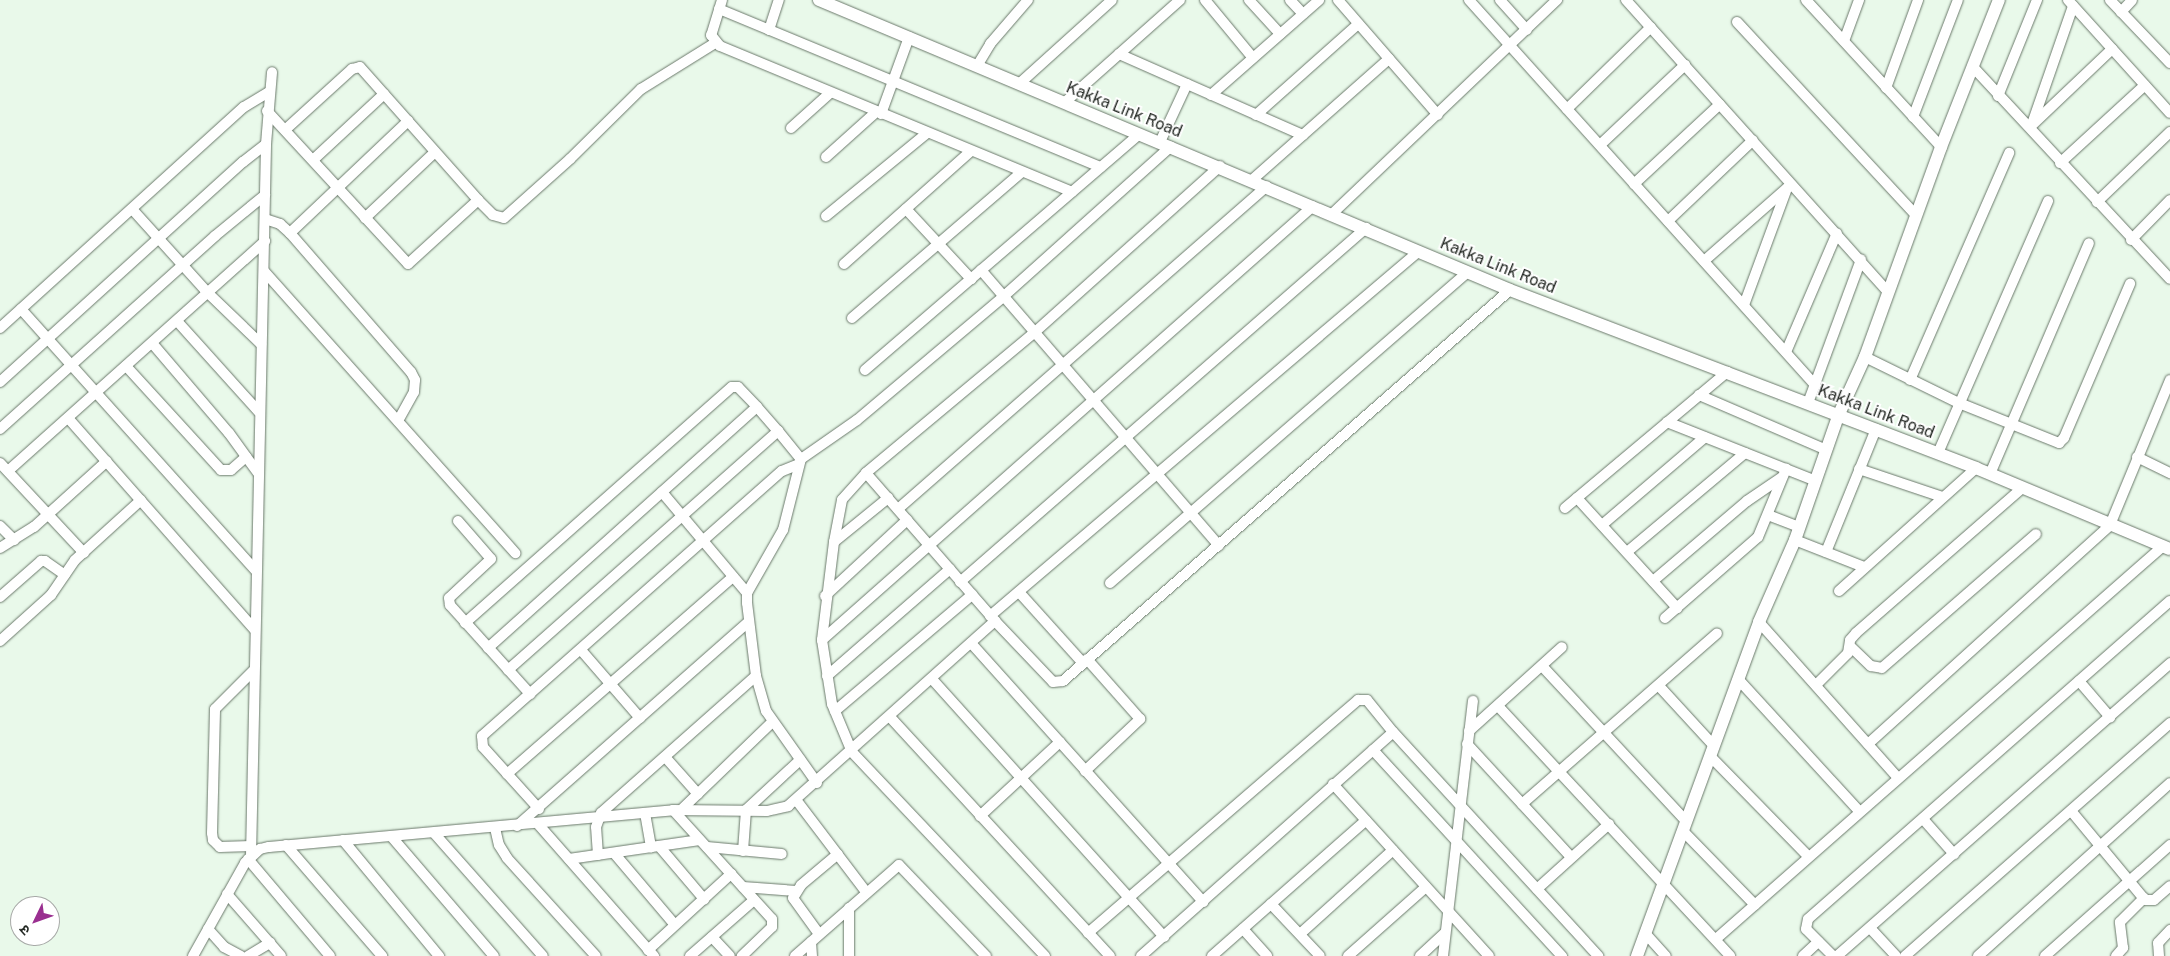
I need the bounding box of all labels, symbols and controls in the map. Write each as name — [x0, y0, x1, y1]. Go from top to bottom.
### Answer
street label: Kakka Link Road — [1063, 78, 1185, 142]
street label: Kakka Link Road — [1437, 234, 1559, 298]
street label: Kakka Link Road — [1815, 381, 1937, 443]
north arrow — [10, 896, 60, 946]
text: उ — [16, 922, 33, 939]

